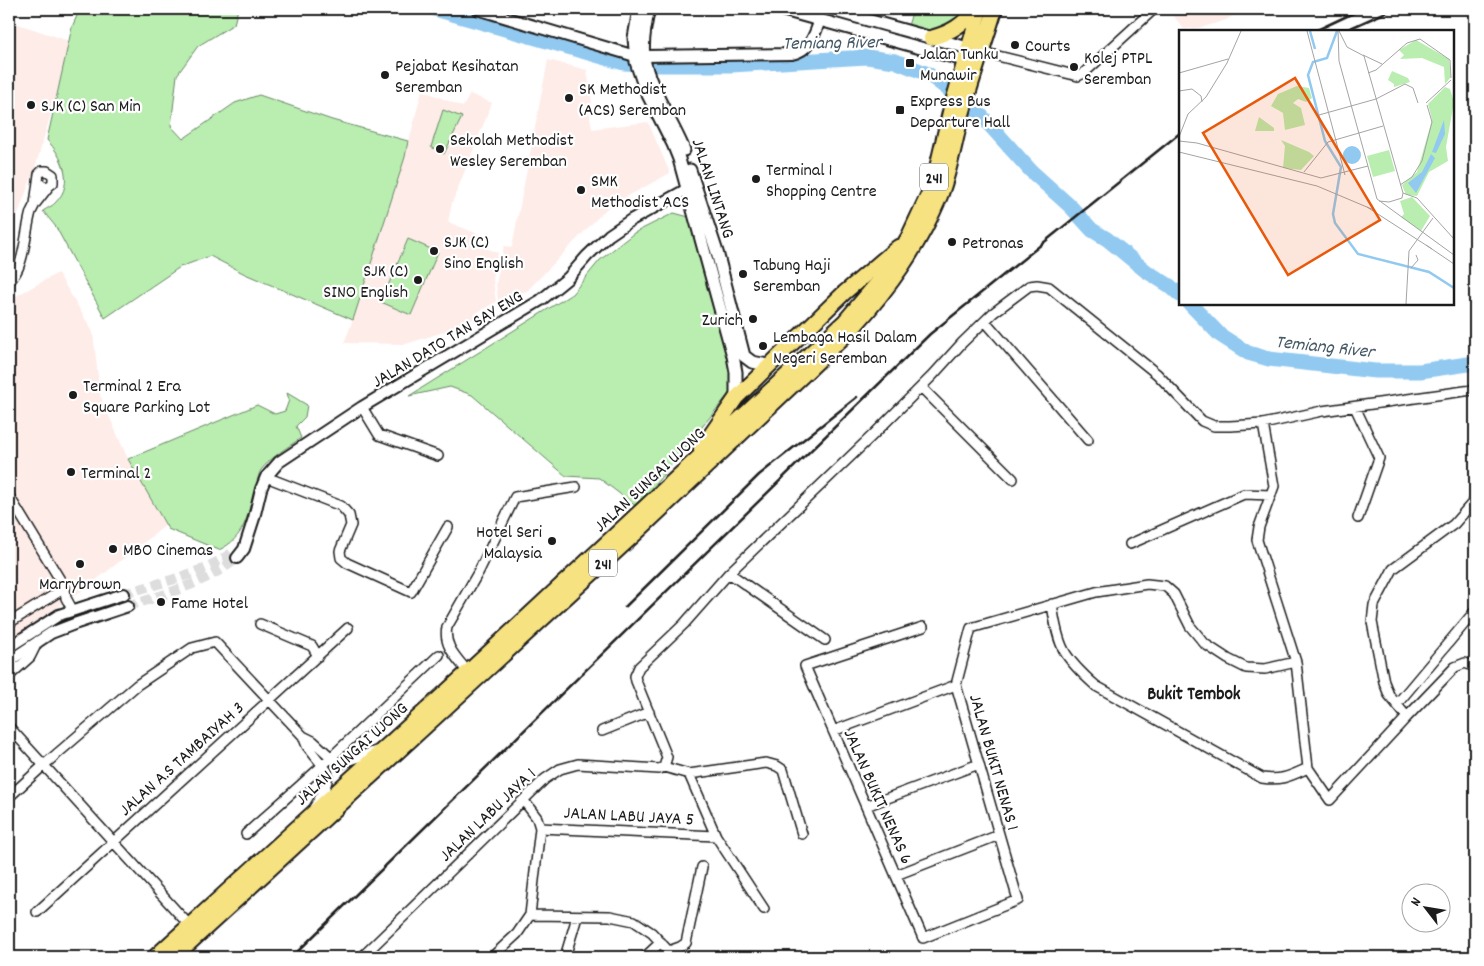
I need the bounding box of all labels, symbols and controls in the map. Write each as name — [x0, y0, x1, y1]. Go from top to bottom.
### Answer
water label: Temiang River — [782, 30, 884, 59]
inset map — [1179, 30, 1454, 305]
place label: Courts — [1025, 35, 1071, 60]
marker: Courts — [1009, 39, 1021, 51]
place label: Jalan Tunku Munawir — [920, 43, 999, 89]
place label: Kolej PTPL Seremban — [1084, 47, 1153, 93]
place label: Pejabat Kesihatan Seremban — [395, 55, 518, 101]
marker: Jalan Tunku Munawir — [904, 57, 916, 69]
marker: Kolej PTPL Seremban — [1068, 61, 1080, 73]
marker: Pejabat Kesihatan Seremban — [379, 69, 391, 81]
place label: SK Methodist (ACS) Seremban — [579, 78, 686, 124]
place label: Express Bus Departure Hall — [910, 90, 1011, 136]
marker: SK Methodist (ACS) Seremban — [563, 92, 575, 104]
place label: SJK (C) San Min — [41, 95, 141, 120]
marker: SJK (C) San Min — [25, 99, 37, 111]
marker: Express Bus Departure Hall — [894, 104, 906, 116]
place label: Sekolah Methodist Wesley Seremban — [450, 129, 574, 175]
street label: JALAN LINTANG — [684, 136, 739, 242]
marker: Sekolah Methodist Wesley Seremban — [434, 143, 446, 155]
place label: Terminal 1 Shopping Centre — [766, 159, 877, 205]
road number: 241 — [920, 163, 948, 190]
place label: SMK Methodist ACS — [591, 170, 689, 216]
marker: Terminal 1 Shopping Centre — [750, 173, 762, 185]
marker: SMK Methodist ACS — [575, 184, 587, 196]
place label: SJK (C) Sino English — [444, 231, 523, 277]
place label: Petronas — [962, 232, 1024, 257]
marker: Petronas — [946, 236, 958, 248]
marker: SJK (C) Sino English — [428, 245, 440, 257]
place label: Tabung Haji Seremban — [753, 254, 830, 300]
place label: SJK (C) SINO English — [323, 260, 408, 306]
marker: Tabung Haji Seremban — [737, 268, 749, 280]
marker: SJK (C) SINO English — [412, 274, 424, 286]
street label: JALAN DATO TAN SAY ENG — [368, 285, 528, 395]
place label: Zurich — [702, 309, 743, 334]
marker: Zurich — [747, 313, 759, 325]
place label: Lembaga Hasil Dalam Negeri Seremban — [773, 326, 917, 372]
water label: Temiang River — [1274, 330, 1377, 367]
marker: Lembaga Hasil Dalam Negeri Seremban — [757, 340, 769, 352]
place label: Terminal 2 Era Square Parking Lot — [83, 375, 211, 421]
marker: Terminal 2 Era Square Parking Lot — [67, 389, 79, 401]
street label: JALAN SUNGAI UJONG — [589, 422, 712, 539]
place label: Terminal 2 — [81, 462, 152, 487]
marker: Terminal 2 — [65, 466, 77, 478]
place label: Hotel Seri Malaysia — [476, 521, 543, 567]
marker: Hotel Seri Malaysia — [546, 535, 558, 547]
place label: MBO Cinemas — [123, 539, 213, 564]
marker: MBO Cinemas — [107, 543, 119, 555]
road number: 241 — [589, 550, 617, 576]
marker: Marrybrown — [74, 558, 86, 570]
place label: Marrybrown — [39, 573, 121, 598]
place label: Fame Hotel — [171, 592, 249, 617]
marker: Fame Hotel — [155, 596, 167, 608]
district label: Bukit Tembok — [1147, 682, 1241, 709]
street label: JALAN BUKIT NENAS 1 — [961, 692, 1024, 834]
street label: JALAN A.S TAMBAIYAH 3 — [115, 697, 251, 823]
street label: JALAN SUNGAI UJONG — [291, 697, 415, 812]
street label: JALAN BUKIT NENAS 6 — [836, 725, 918, 869]
street label: JALAN LABU JAYA 1 — [435, 763, 543, 869]
street label: JALAN LABU JAYA 5 — [563, 802, 695, 833]
north arrow — [1402, 884, 1452, 934]
text: N — [1406, 894, 1427, 910]

